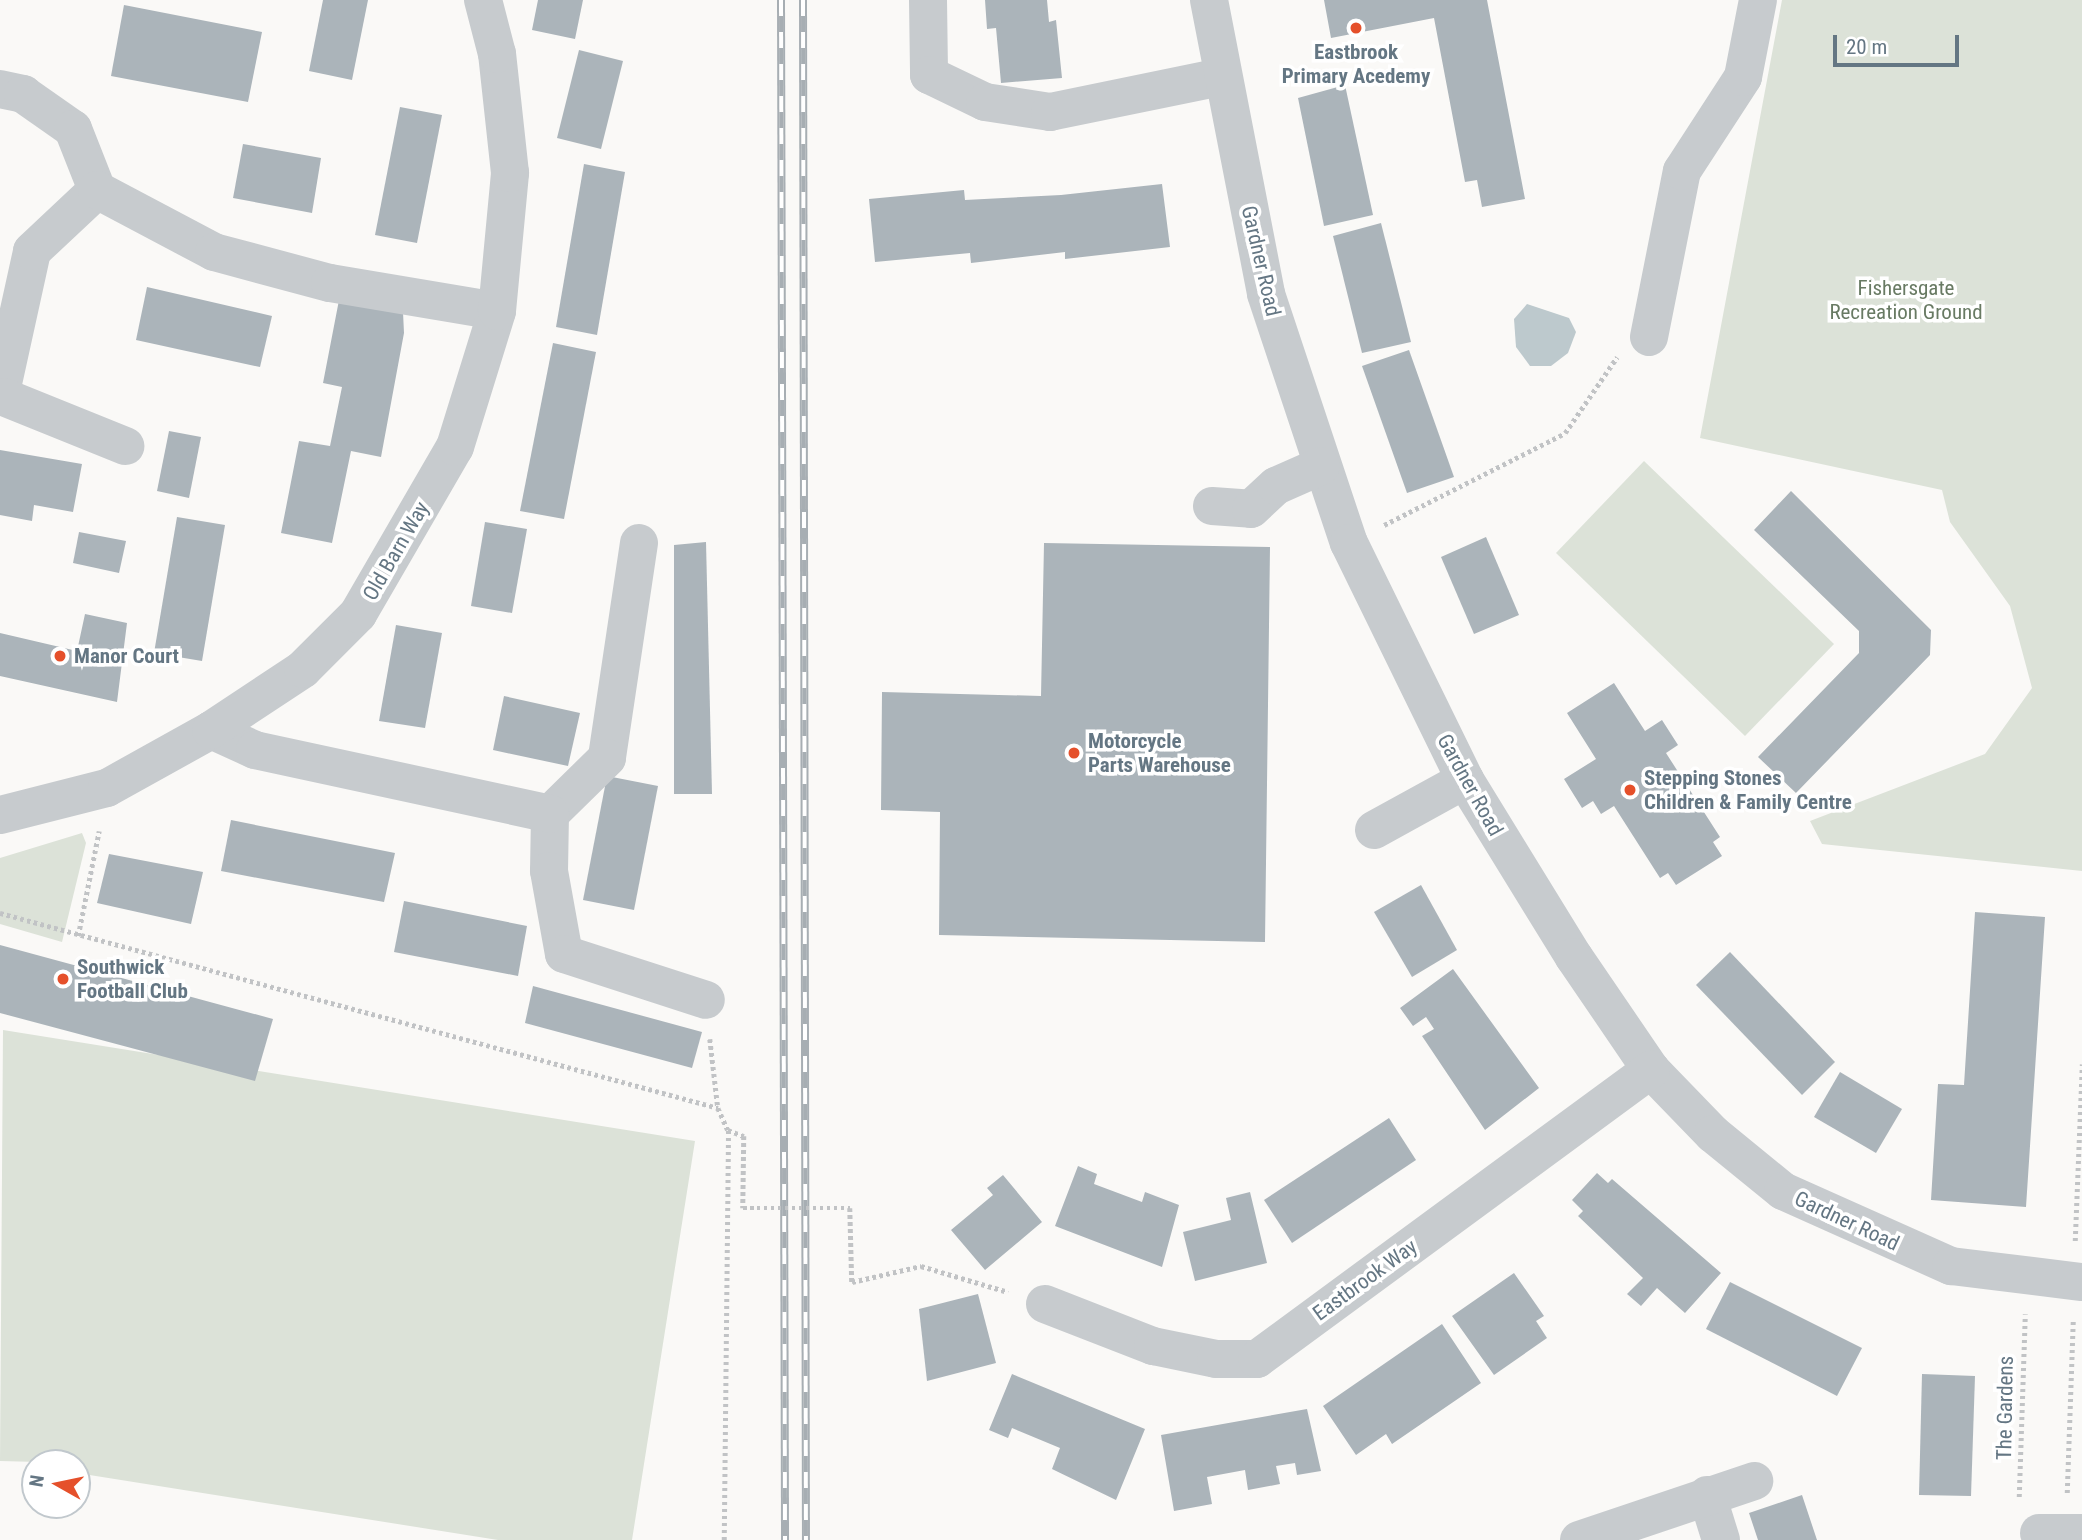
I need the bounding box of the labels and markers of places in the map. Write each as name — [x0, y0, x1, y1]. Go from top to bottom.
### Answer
marker: Eastbrook Primary Acedemy — [1348, 20, 1364, 36]
place label: Eastbrook Primary Acedemy — [1282, 39, 1430, 89]
place label: Manor Court — [74, 643, 179, 669]
marker: Manor Court — [52, 648, 68, 664]
place label: Motorcycle Parts Warehouse — [1088, 728, 1231, 778]
marker: Motorcycle Parts Warehouse — [1066, 745, 1082, 761]
place label: Stepping Stones Children & Family Centre — [1644, 765, 1852, 815]
marker: Stepping Stones Children & Family Centre — [1622, 782, 1638, 798]
place label: Southwick Football Club — [77, 954, 188, 1004]
marker: Southwick Football Club — [55, 971, 71, 987]

